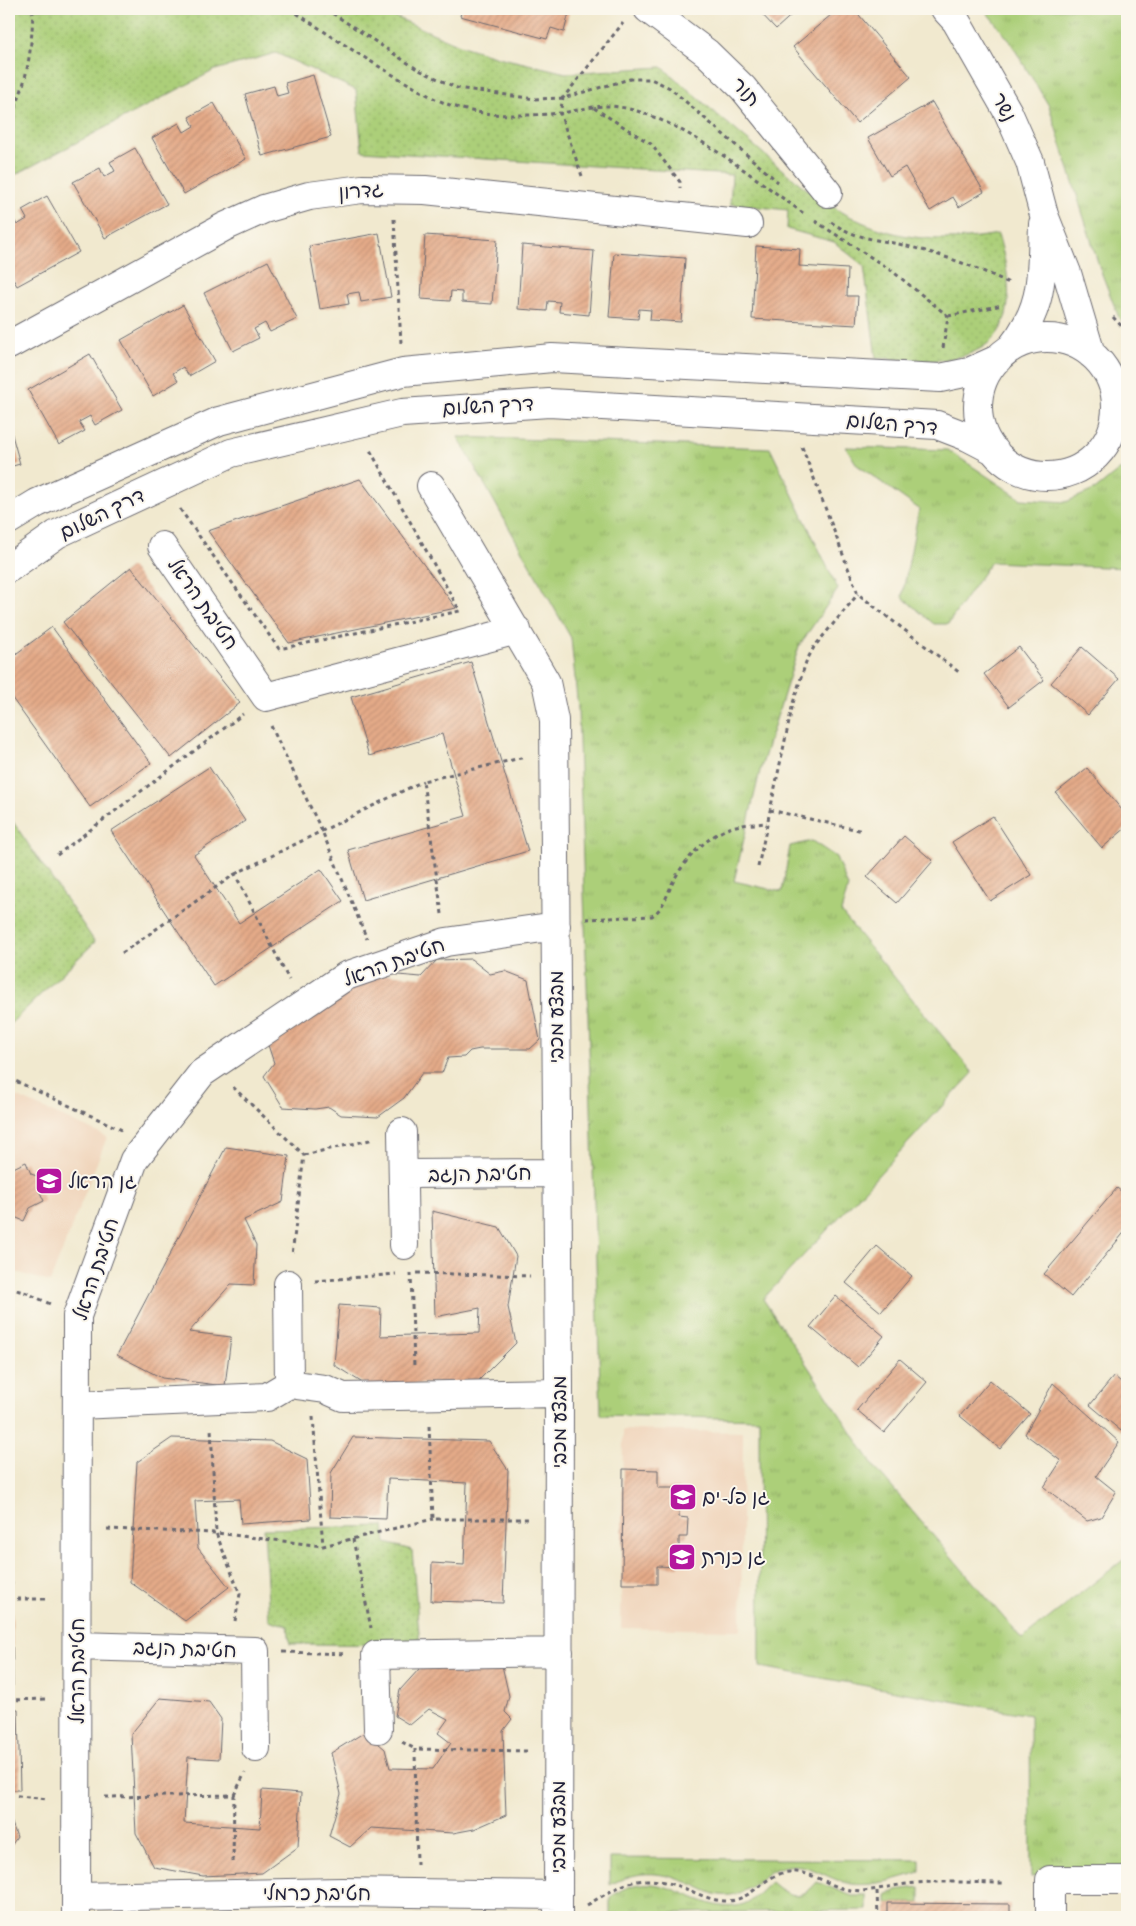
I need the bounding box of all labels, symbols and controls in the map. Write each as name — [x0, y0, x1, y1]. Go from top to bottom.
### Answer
street label: תור — [726, 72, 766, 112]
street label: נשר — [986, 88, 1022, 126]
street label: גדרון — [338, 177, 384, 205]
street label: דרך השלום — [442, 391, 534, 421]
street label: דרך השלום — [845, 408, 939, 440]
street label: דרך השלום — [55, 483, 149, 545]
street label: חטיבת הראל — [162, 553, 244, 655]
street label: חטיבת הראל — [340, 932, 448, 992]
street label: מבצע מכבי — [544, 970, 569, 1064]
street label: חטיבת הנגב — [428, 1161, 532, 1187]
school or university icon: גן הראל — [34, 1166, 64, 1196]
place label: גן הראל — [68, 1169, 137, 1194]
street label: חטיבת הראל — [68, 1214, 124, 1324]
street label: מבצע מכבי — [547, 1375, 572, 1469]
school or university icon: גן פל-ים — [668, 1482, 698, 1512]
place label: גן פל-ים — [702, 1485, 770, 1510]
school or university icon: גן כנרת — [667, 1542, 697, 1572]
place label: גן כנרת — [701, 1545, 765, 1570]
street label: חטיבת הראל — [65, 1618, 90, 1724]
street label: חטיבת הנגב — [133, 1635, 237, 1663]
street label: מבצע מכבי — [546, 1780, 571, 1874]
street label: חטיבת כרמלי — [263, 1881, 371, 1906]

